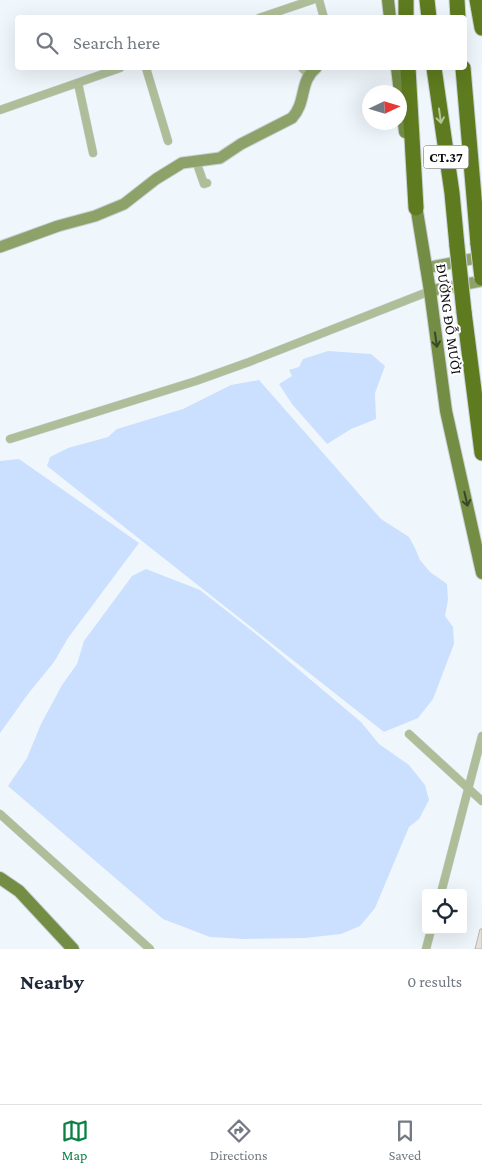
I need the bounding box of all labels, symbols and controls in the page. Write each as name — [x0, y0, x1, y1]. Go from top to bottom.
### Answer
search box — [15, 15, 467, 70]
icon: search — [33, 29, 61, 57]
text: Search here — [73, 32, 160, 53]
north arrow — [362, 85, 407, 130]
one-way arrow — [435, 108, 445, 124]
road number: CT.37 — [424, 146, 468, 168]
street label: ĐƯỜNG ĐỖ MƯỜI — [433, 262, 467, 375]
one-way arrow — [431, 331, 441, 347]
one-way arrow — [461, 491, 471, 507]
map controls — [422, 889, 467, 934]
button: locate — [422, 889, 467, 934]
text: Nearby — [20, 970, 84, 994]
text: 0 results — [407, 973, 462, 990]
tab: Map — [61, 1117, 89, 1163]
tab: Directions — [210, 1117, 268, 1163]
tab: Saved — [389, 1117, 421, 1163]

